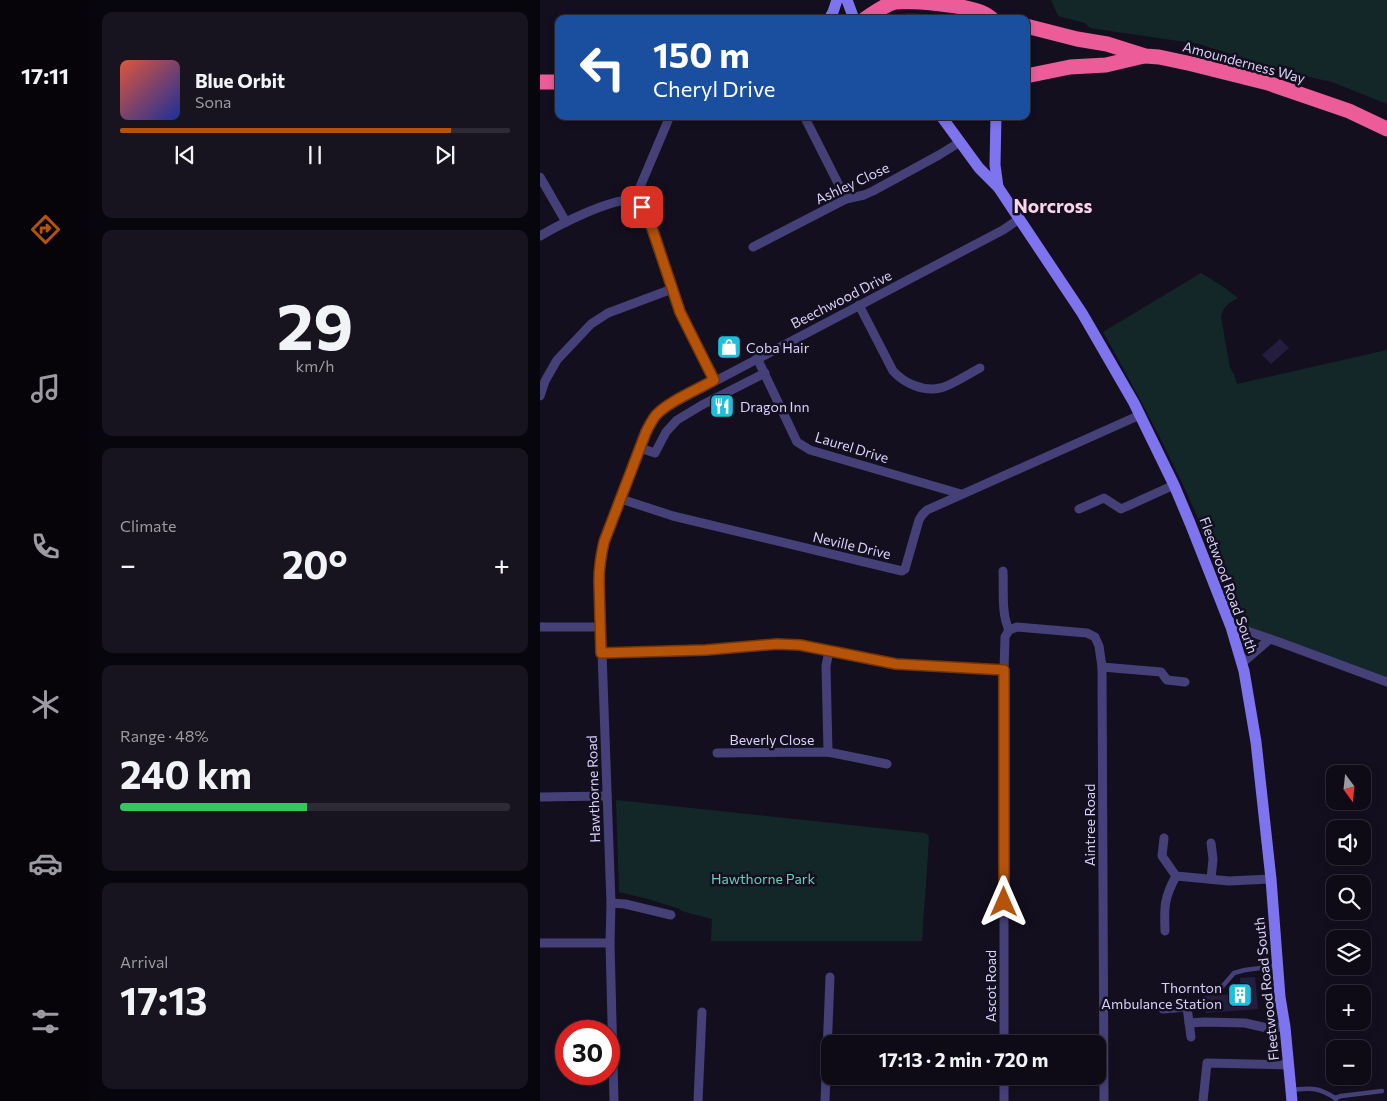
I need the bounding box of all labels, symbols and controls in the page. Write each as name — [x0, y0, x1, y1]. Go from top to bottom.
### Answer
text: 150 m — [653, 32, 750, 75]
icon: left — [570, 35, 635, 100]
street label: Amounderness Way — [1181, 37, 1307, 87]
text: 17:11 — [21, 62, 69, 89]
text: Blue Orbit — [195, 69, 285, 92]
text: Cheryl Drive — [653, 75, 775, 102]
text: Sona — [195, 92, 231, 111]
icon: previous — [171, 141, 199, 169]
icon: pause — [301, 141, 329, 169]
icon: next — [431, 141, 459, 169]
street label: Ashley Close — [812, 158, 892, 208]
pin — [621, 186, 663, 228]
icon: arrive — [628, 193, 656, 221]
district label: Norcross — [1014, 194, 1093, 217]
icon: directions — [28, 212, 63, 247]
street label: Beechwood Drive — [788, 266, 894, 332]
text: 29 — [277, 284, 353, 363]
shop icon: Coba Hair — [716, 334, 742, 360]
place label: Coba Hair — [746, 339, 810, 356]
text: km/h — [296, 356, 334, 375]
icon: music — [28, 371, 63, 406]
restaurant icon: Dragon Inn — [709, 393, 735, 419]
place label: Dragon Inn — [740, 398, 810, 415]
street label: Laurel Drive — [813, 428, 891, 466]
street label: Fleetwood Road South — [1196, 514, 1262, 656]
text: Climate — [120, 516, 176, 535]
street label: Neville Drive — [811, 528, 893, 562]
icon: phone — [28, 529, 63, 564]
text: 20° — [282, 540, 348, 587]
text: − — [120, 547, 136, 581]
text: + — [494, 547, 510, 581]
icon: climate — [28, 687, 63, 722]
text: Range · 48% — [120, 726, 208, 745]
street label: Beverly Close — [730, 731, 814, 748]
street label: Hawthorne Road — [583, 735, 603, 843]
text: 240 km — [120, 750, 252, 797]
north arrow — [1326, 765, 1371, 810]
map controls — [1326, 765, 1371, 1085]
street label: Aintree Road — [1081, 784, 1098, 866]
button: sound — [1326, 820, 1371, 865]
icon: car — [28, 846, 63, 881]
park label: Hawthorne Park — [711, 870, 815, 887]
position arrow — [977, 875, 1029, 927]
button: search — [1326, 875, 1371, 920]
street label: Fleetwood Road South — [1250, 917, 1282, 1061]
button: layers — [1326, 930, 1371, 975]
street label: Ascot Road — [982, 950, 999, 1022]
text: Arrival — [120, 952, 168, 971]
text: 17:13 — [120, 976, 207, 1023]
place label: Thornton Ambulance Station — [1101, 979, 1222, 1012]
building icon: Thornton Ambulance Station — [1227, 982, 1253, 1008]
button: + — [1326, 985, 1371, 1030]
icon: filters — [28, 1004, 63, 1039]
speed limit sign: 30 — [555, 1020, 620, 1085]
button: − — [1326, 1040, 1371, 1085]
text: 17:13 · 2 min · 720 m — [879, 1048, 1048, 1071]

